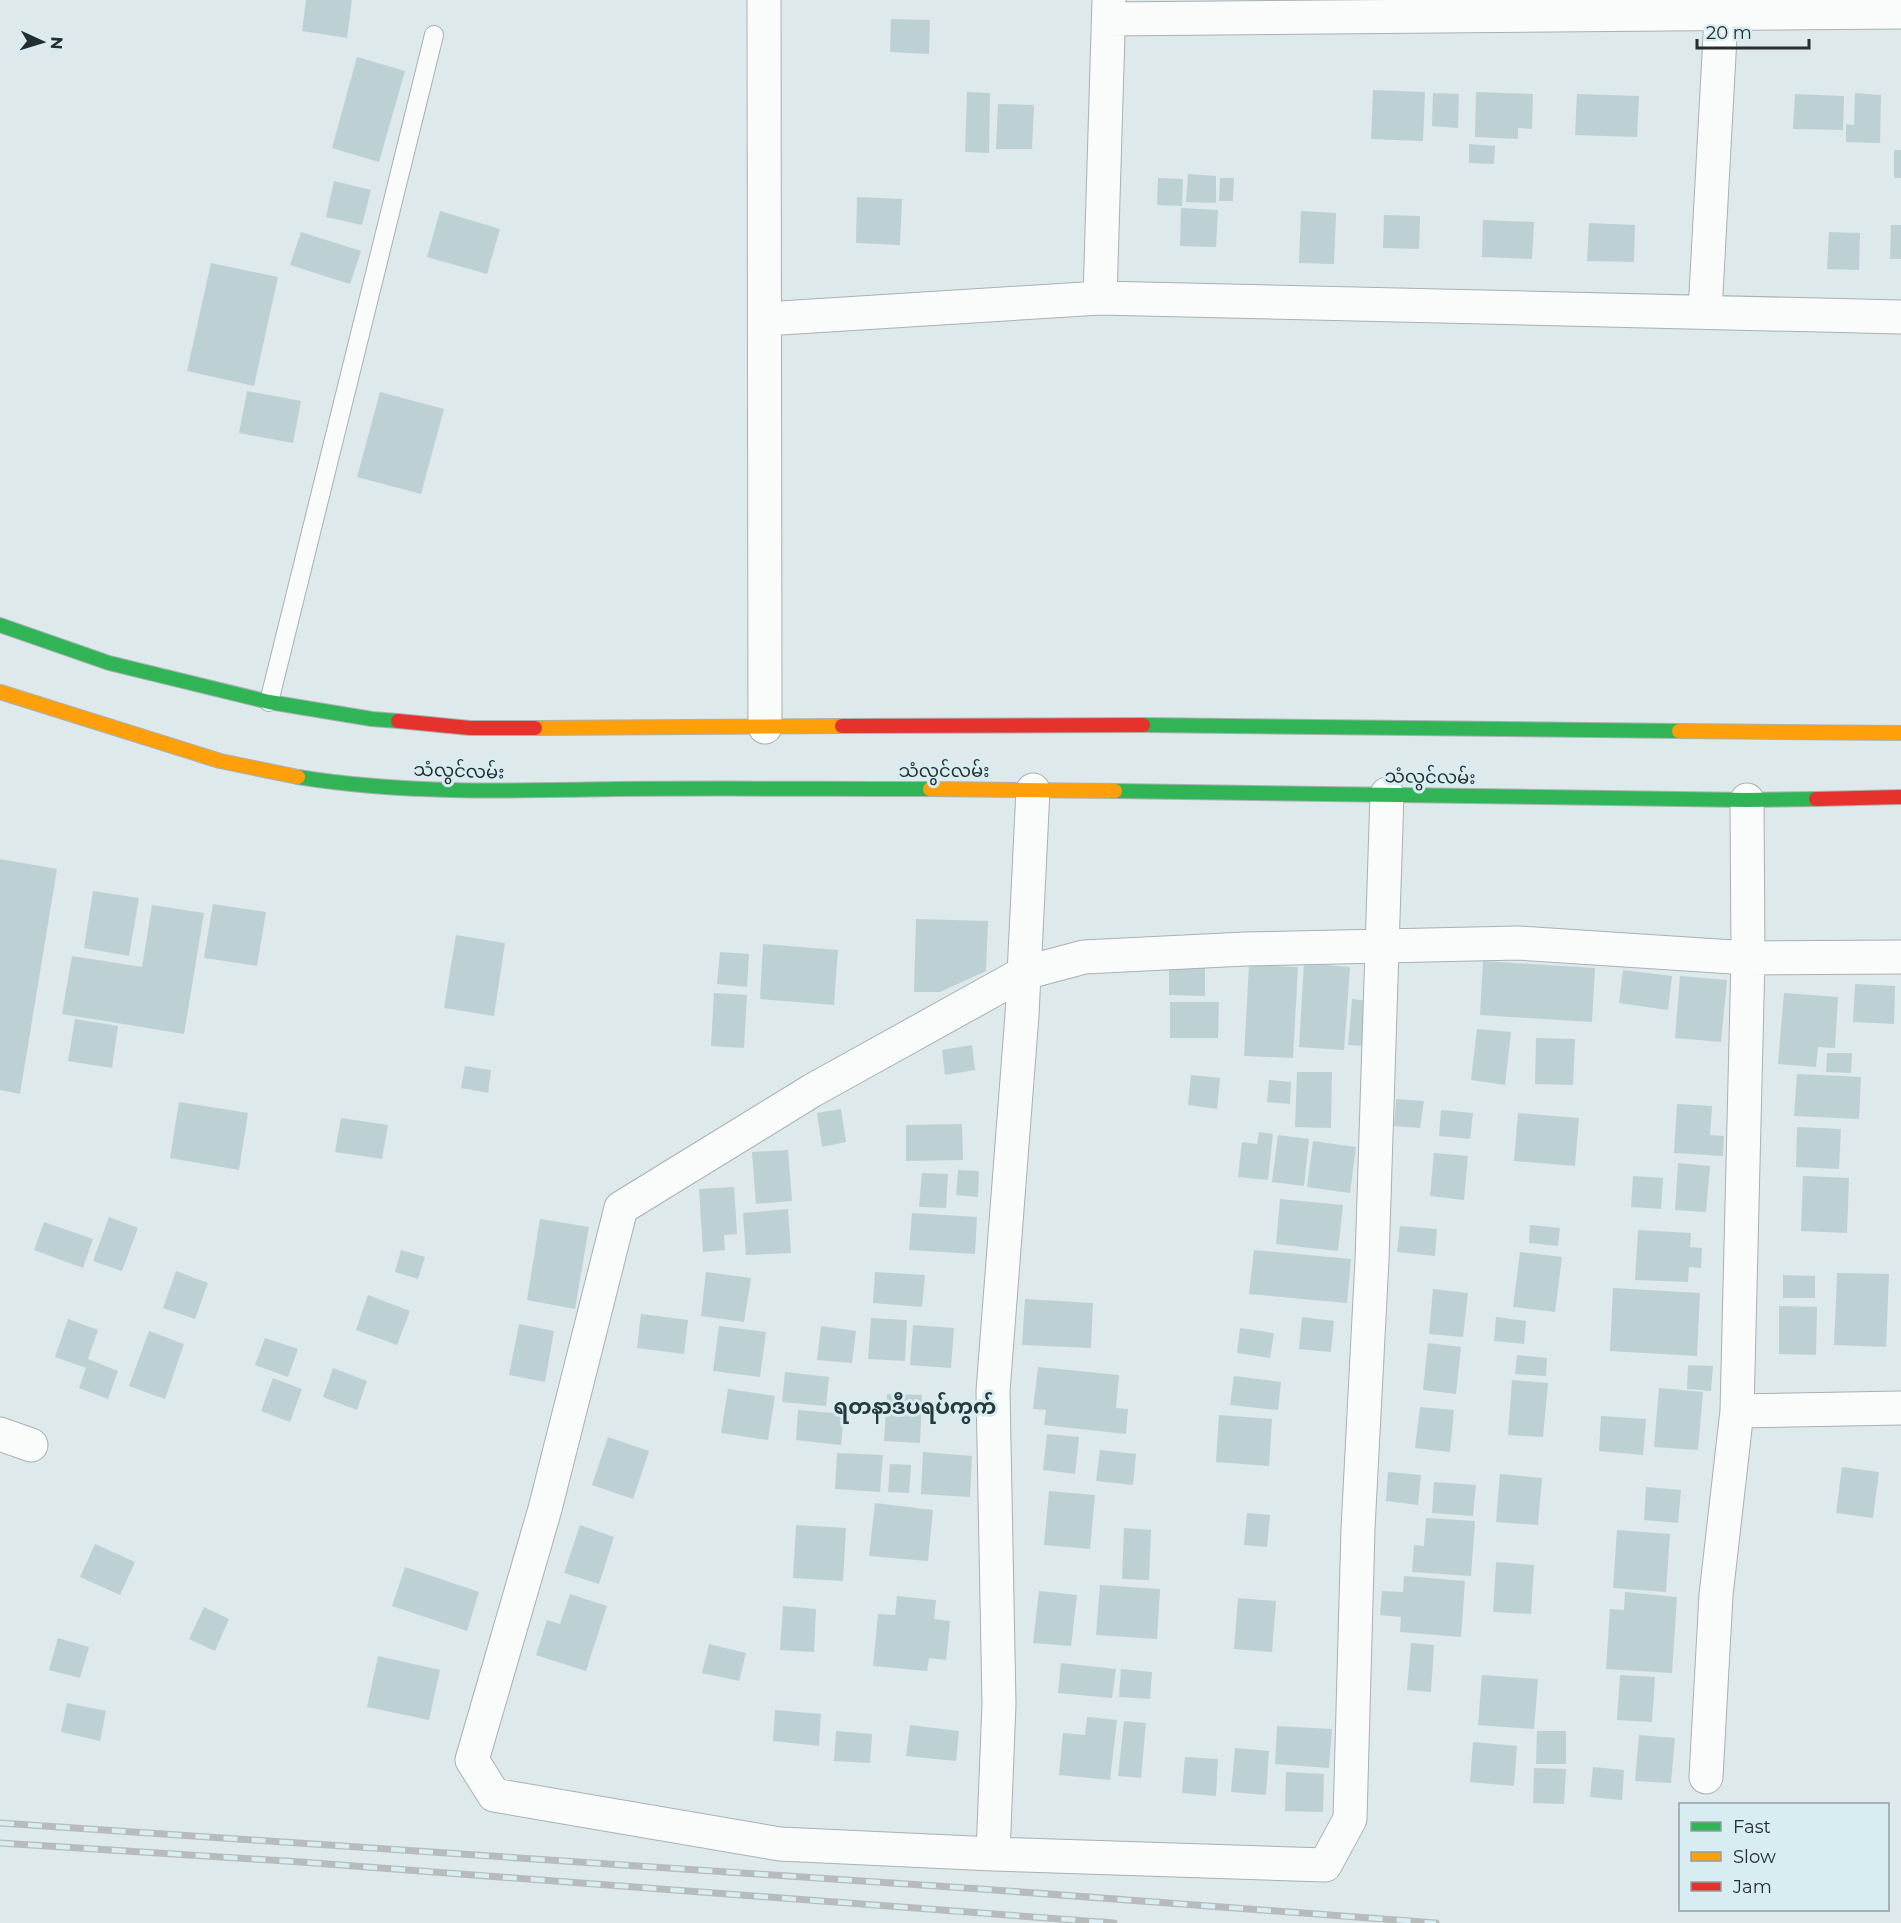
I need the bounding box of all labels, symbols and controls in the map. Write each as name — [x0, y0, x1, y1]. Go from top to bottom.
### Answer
north arrow — [12, 12, 72, 72]
scale bar — [1697, 12, 1810, 50]
text: 20 m — [1706, 22, 1752, 44]
text: N — [47, 36, 66, 50]
street label: သံလွင်လမ်း — [413, 756, 505, 788]
street label: သံလွင်လမ်း — [899, 758, 989, 786]
street label: သံလွင်လမ်း — [1384, 763, 1476, 793]
district label: ရတနာဒီပရပ်ကွက် — [834, 1391, 996, 1424]
legend — [1679, 1803, 1889, 1911]
text: Fast — [1733, 1816, 1771, 1838]
text: Slow — [1733, 1846, 1776, 1868]
text: Jam — [1732, 1876, 1772, 1898]

